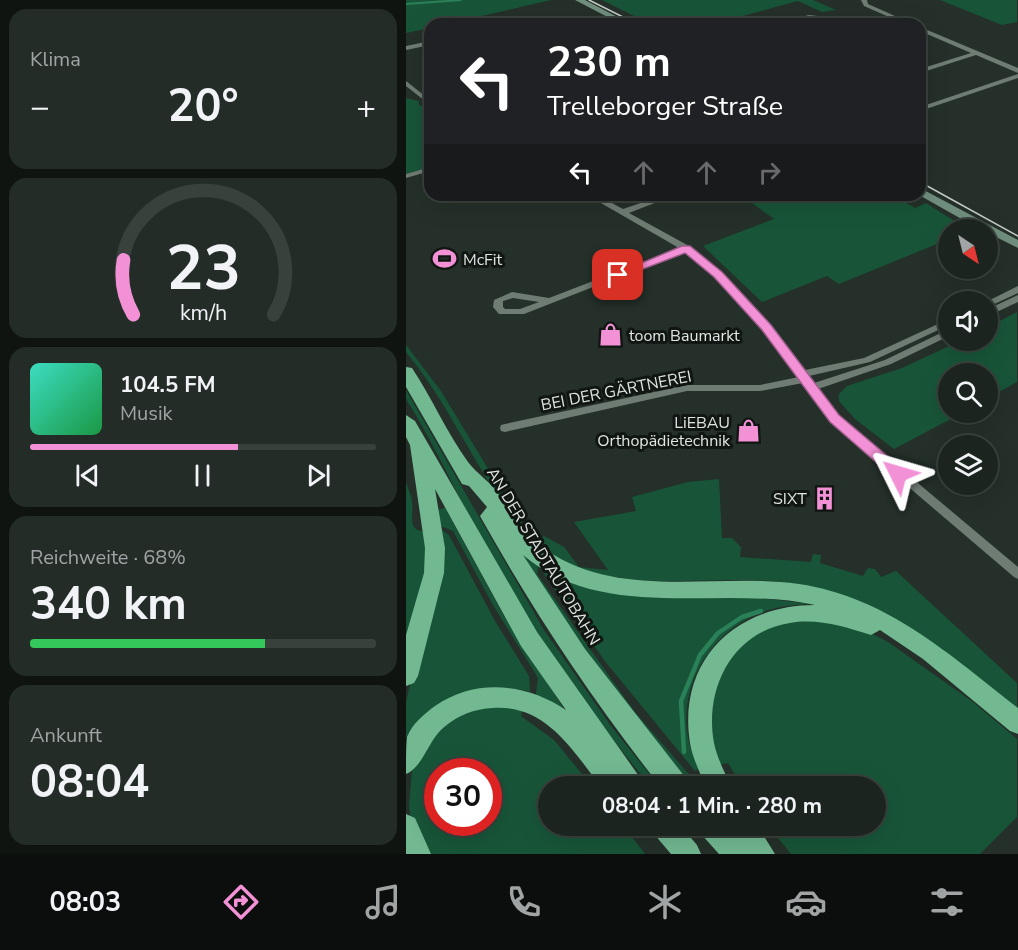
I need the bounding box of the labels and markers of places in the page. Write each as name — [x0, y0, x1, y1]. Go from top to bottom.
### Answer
sports icon: McFit — [432, 246, 458, 272]
place label: McFit — [463, 249, 503, 271]
pin — [592, 249, 643, 300]
shop icon: toom Baumarkt — [598, 322, 624, 348]
place label: toom Baumarkt — [629, 325, 740, 347]
place label: LiEBAU Orthopädietechnik — [597, 412, 731, 452]
shop icon: LiEBAU Orthopädietechnik — [735, 418, 761, 444]
building icon: SIXT — [812, 485, 838, 511]
place label: SIXT — [773, 488, 807, 510]

